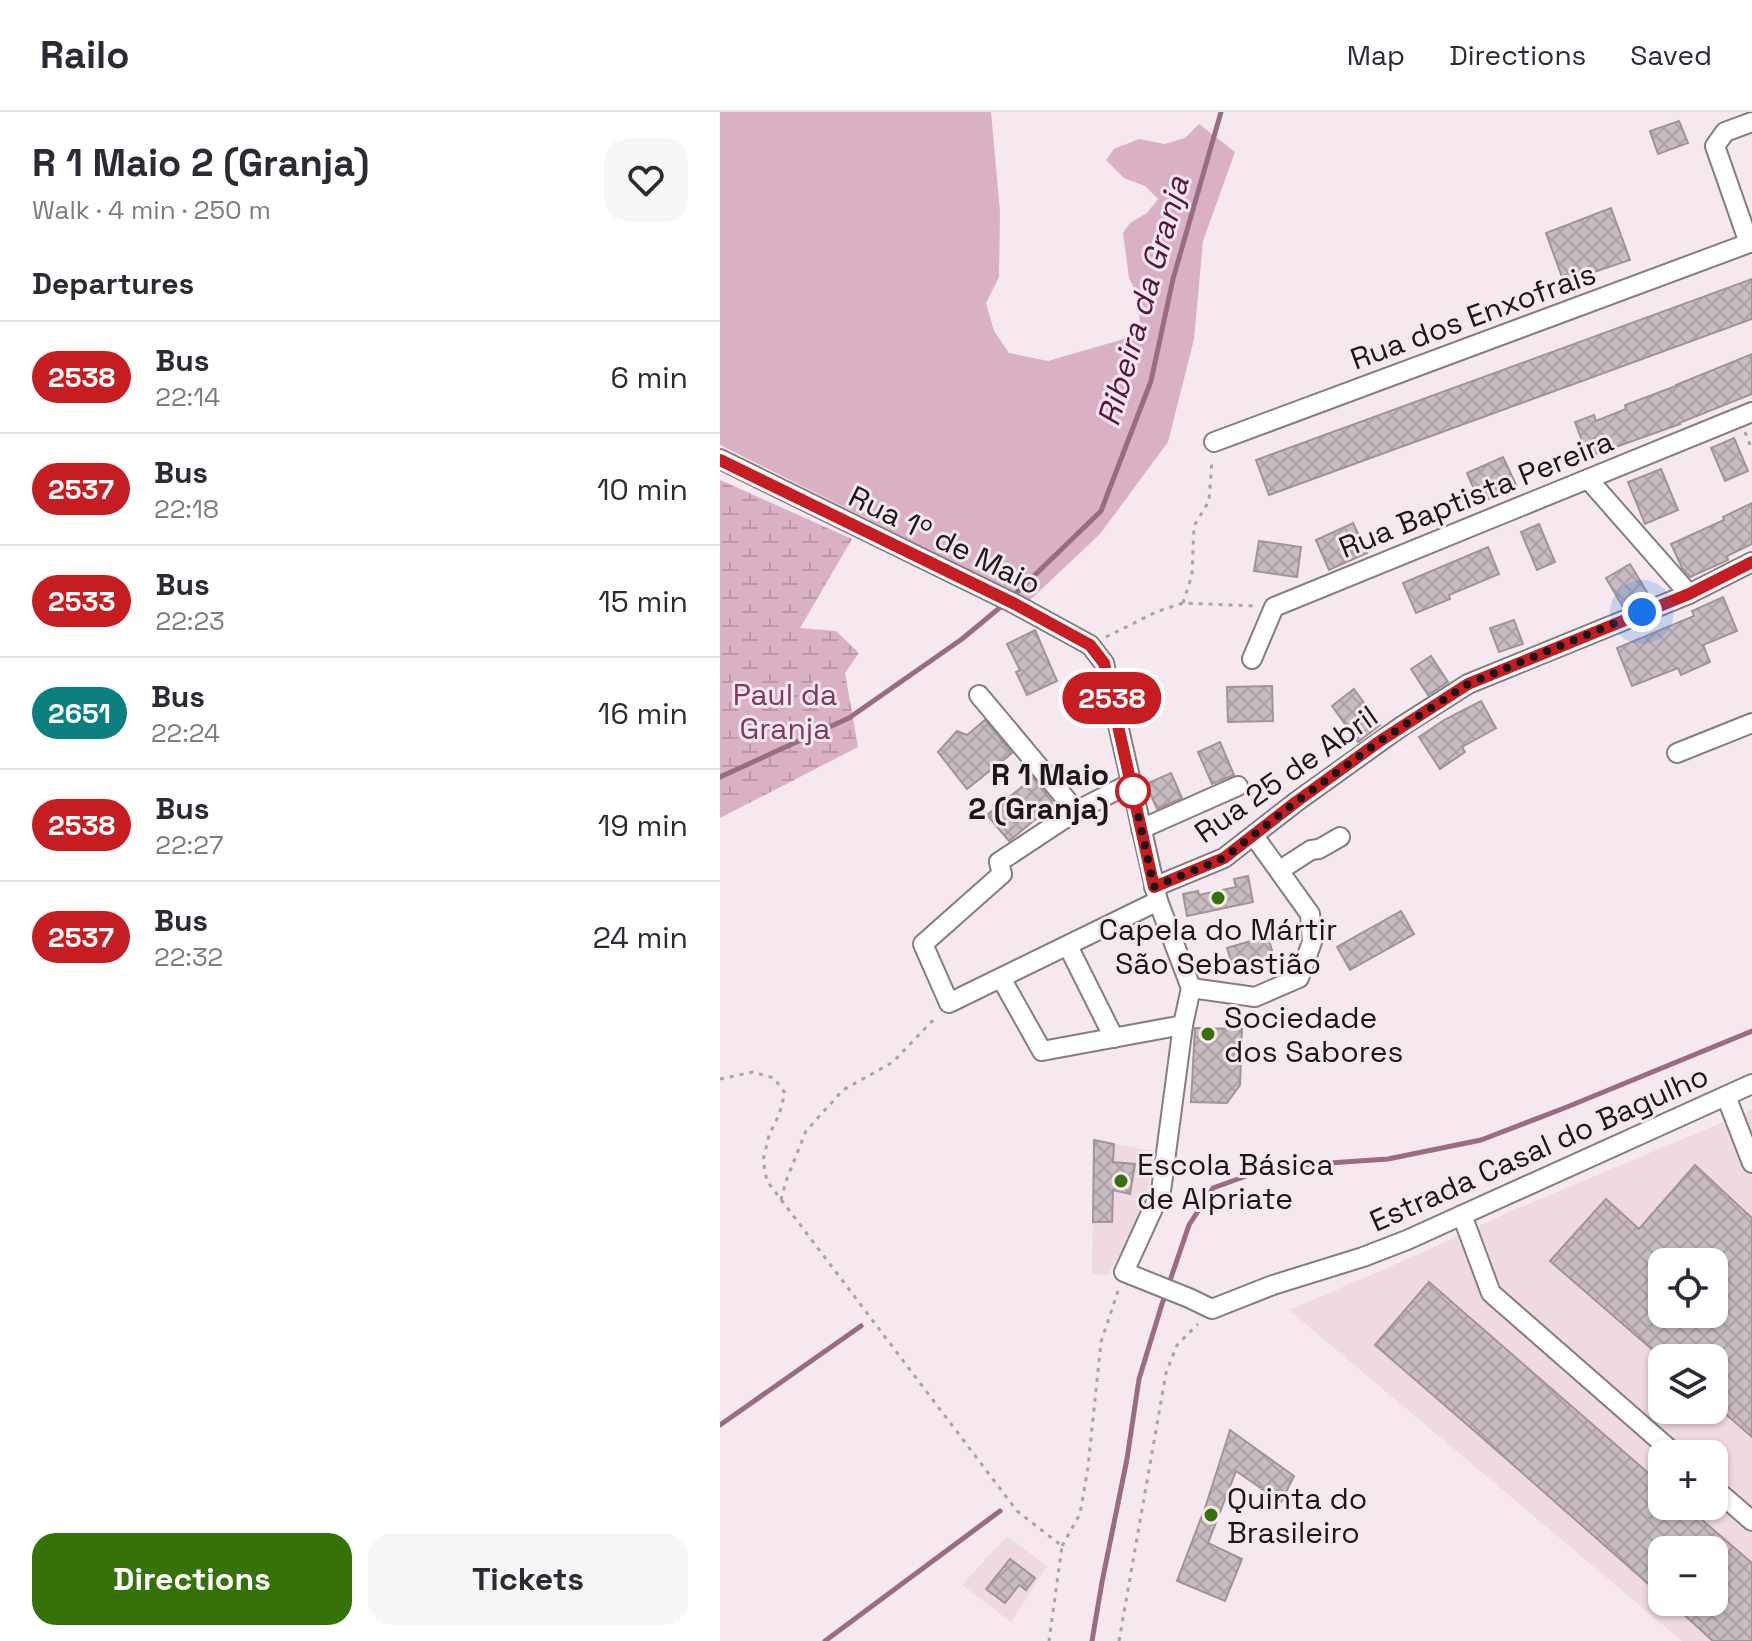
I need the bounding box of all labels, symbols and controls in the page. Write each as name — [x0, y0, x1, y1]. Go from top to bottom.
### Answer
text: Railo — [40, 31, 129, 79]
text: Map — [1347, 37, 1405, 73]
text: Directions — [1449, 37, 1586, 73]
text: Saved — [1630, 37, 1712, 73]
button: heart — [604, 138, 688, 222]
text: R 1 Maio 2 (Granja) — [32, 139, 369, 187]
water label: Ribeira da Granja — [1088, 171, 1198, 430]
text: Walk · 4 min · 250 m — [32, 193, 271, 227]
street label: Rua dos Enxofrais — [1345, 254, 1601, 378]
text: Departures — [32, 264, 194, 303]
text: Bus — [155, 341, 209, 380]
text: 6 min — [610, 358, 688, 397]
text: 2538 — [48, 359, 115, 395]
text: 22:14 — [155, 380, 220, 414]
street label: Rua Baptista Pereira — [1333, 421, 1619, 567]
text: Bus — [154, 453, 208, 492]
text: 10 min — [597, 470, 688, 509]
text: 2537 — [48, 471, 114, 507]
street label: Rua 1º de Maio — [842, 477, 1048, 603]
text: 22:18 — [154, 492, 219, 526]
text: Bus — [155, 565, 210, 604]
text: 15 min — [598, 582, 688, 621]
text: 2533 — [48, 583, 115, 619]
your location — [1622, 592, 1662, 632]
text: 22:23 — [155, 604, 225, 638]
line badge: 2538 — [1056, 672, 1168, 724]
park label: Paul da Granja — [733, 675, 837, 748]
text: Bus — [151, 677, 205, 716]
text: 2538 — [1078, 680, 1146, 716]
text: 16 min — [598, 694, 688, 733]
text: 2651 — [48, 695, 111, 731]
street label: Rua 25 de Abril — [1187, 696, 1385, 852]
text: 22:24 — [151, 716, 220, 750]
place label: R 1 Maio 2 (Granja) — [968, 755, 1109, 828]
marker: R 1 Maio 2 (Granja) — [1116, 774, 1150, 808]
text: Bus — [155, 789, 209, 828]
text: 19 min — [598, 806, 688, 845]
text: 2538 — [48, 807, 115, 843]
text: 22:27 — [155, 828, 223, 862]
marker: Capela do Mártir São Sebastião — [1209, 889, 1227, 907]
text: Bus — [154, 901, 208, 940]
place label: Capela do Mártir São Sebastião — [1099, 910, 1337, 983]
text: 24 min — [593, 918, 688, 957]
text: 2537 — [48, 919, 114, 955]
text: 22:32 — [154, 940, 223, 974]
place label: Sociedade dos Sabores — [1224, 998, 1403, 1071]
marker: Sociedade dos Sabores — [1199, 1025, 1217, 1043]
street label: Estrada Casal do Bagulho — [1364, 1056, 1714, 1240]
place label: Escola Básica de Alpriate — [1137, 1145, 1334, 1218]
marker: Escola Básica de Alpriate — [1112, 1172, 1130, 1190]
map controls — [1648, 1248, 1728, 1616]
button: locate — [1648, 1248, 1728, 1328]
button: layers — [1648, 1344, 1728, 1424]
button: + — [1648, 1440, 1728, 1520]
place label: Quinta do Brasileiro — [1227, 1479, 1367, 1552]
marker: Quinta do Brasileiro — [1202, 1506, 1220, 1524]
button: Directions — [32, 1533, 352, 1625]
button: Tickets — [368, 1533, 688, 1625]
button: − — [1648, 1536, 1728, 1616]

